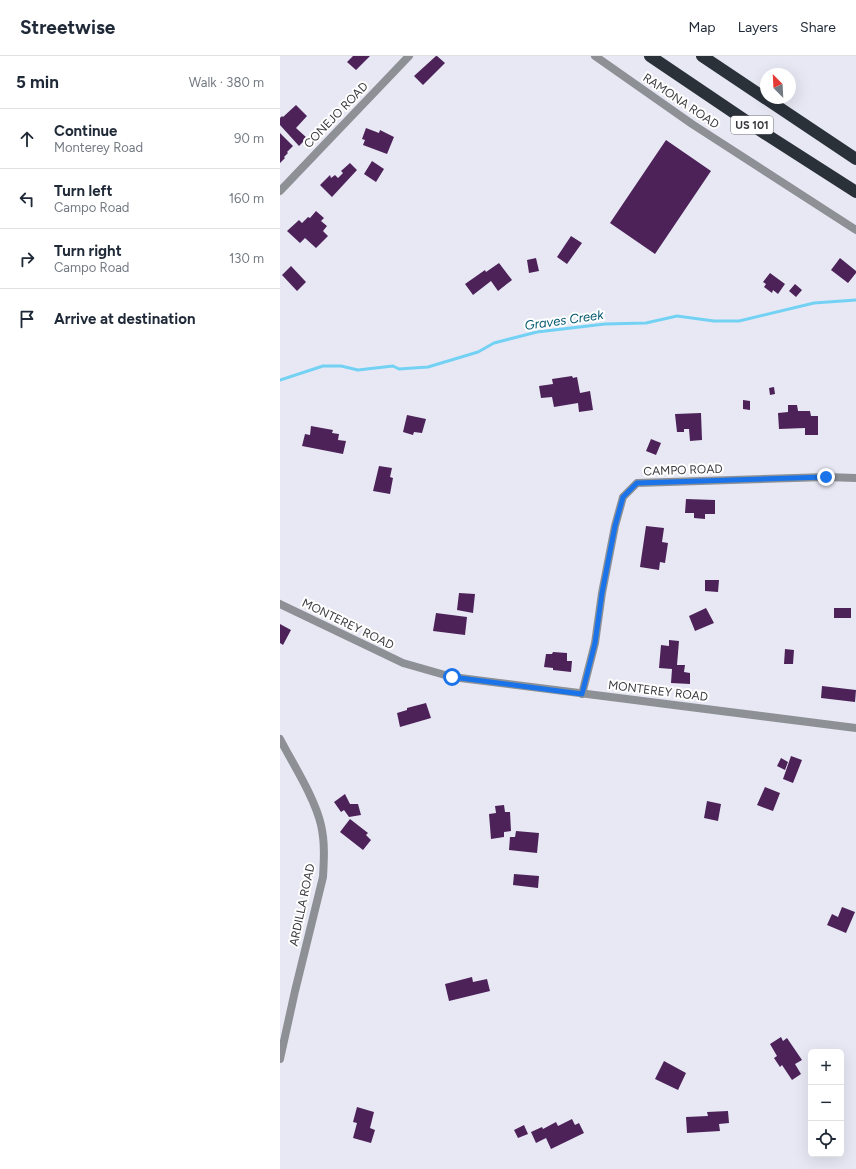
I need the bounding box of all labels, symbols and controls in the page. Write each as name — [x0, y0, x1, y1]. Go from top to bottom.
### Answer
text: Streetwise — [20, 16, 115, 39]
text: Map — [688, 19, 716, 36]
text: Layers — [738, 19, 778, 36]
text: Share — [800, 19, 836, 36]
north arrow — [760, 68, 796, 104]
street label: RAMONA ROAD — [640, 70, 722, 132]
text: 5 min — [16, 72, 59, 92]
text: Walk · 380 m — [189, 75, 264, 90]
street label: CONEJO ROAD — [301, 79, 371, 151]
road number: US 101 — [731, 116, 773, 134]
text: Continue — [54, 122, 117, 140]
icon: ahead — [16, 128, 38, 150]
text: 90 m — [234, 131, 264, 146]
text: Monterey Road — [54, 140, 143, 155]
text: Turn left — [54, 182, 112, 200]
icon: left — [16, 188, 38, 210]
text: 160 m — [229, 191, 264, 206]
text: Campo Road — [54, 200, 129, 215]
text: Turn right — [54, 242, 122, 260]
icon: right — [16, 248, 38, 270]
text: 130 m — [229, 251, 264, 266]
text: Campo Road — [54, 260, 129, 275]
water label: Graves Creek — [524, 307, 605, 333]
icon: arrive — [16, 308, 38, 330]
text: Arrive at destination — [54, 310, 195, 328]
street label: CAMPO ROAD — [643, 462, 723, 478]
route end — [817, 468, 835, 486]
street label: MONTEREY ROAD — [300, 596, 396, 652]
route start — [443, 668, 461, 686]
street label: MONTEREY ROAD — [607, 678, 709, 704]
street label: ARDILLA ROAD — [286, 863, 318, 947]
map controls — [808, 1049, 844, 1157]
button: + — [808, 1049, 844, 1085]
button: − — [808, 1085, 844, 1121]
button: locate — [808, 1121, 844, 1157]

